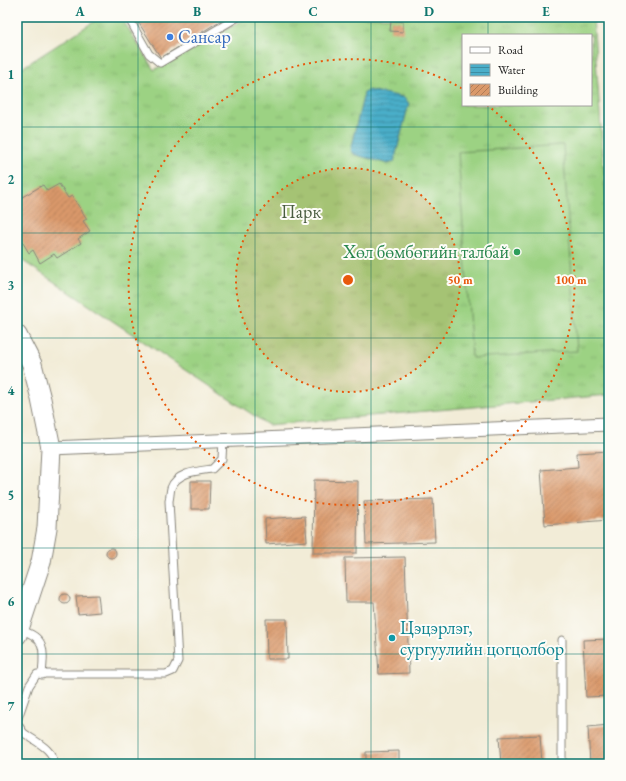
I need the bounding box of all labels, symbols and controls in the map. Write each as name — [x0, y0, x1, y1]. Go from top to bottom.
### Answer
text: A — [74, 3, 85, 20]
text: B — [193, 3, 201, 20]
text: C — [308, 3, 318, 20]
text: D — [424, 3, 434, 20]
text: E — [542, 3, 550, 20]
place label: Сансар — [178, 25, 231, 48]
marker: Сансар — [165, 32, 175, 42]
legend — [462, 34, 592, 106]
text: Road — [498, 42, 524, 58]
text: Water — [498, 62, 525, 78]
text: 1 — [8, 66, 15, 83]
text: Building — [498, 82, 539, 98]
text: 2 — [8, 171, 15, 188]
park label: Парк — [281, 200, 321, 223]
place label: Хөл бөмбөгийн талбай — [342, 240, 509, 263]
marker: Хөл бөмбөгийн талбай — [512, 247, 522, 257]
text: 50 m — [447, 272, 473, 288]
text: 100 m — [555, 272, 587, 288]
centre of rings — [341, 273, 355, 287]
text: 3 — [8, 277, 15, 294]
text: 4 — [8, 382, 15, 399]
text: 5 — [8, 487, 14, 504]
text: 6 — [8, 593, 15, 610]
place label: Цэцэрлэг, сургуулийн цогцолбор — [400, 616, 564, 660]
marker: Цэцэрлэг, сургуулийн цогцолбор — [387, 633, 397, 643]
text: 7 — [8, 698, 15, 715]

